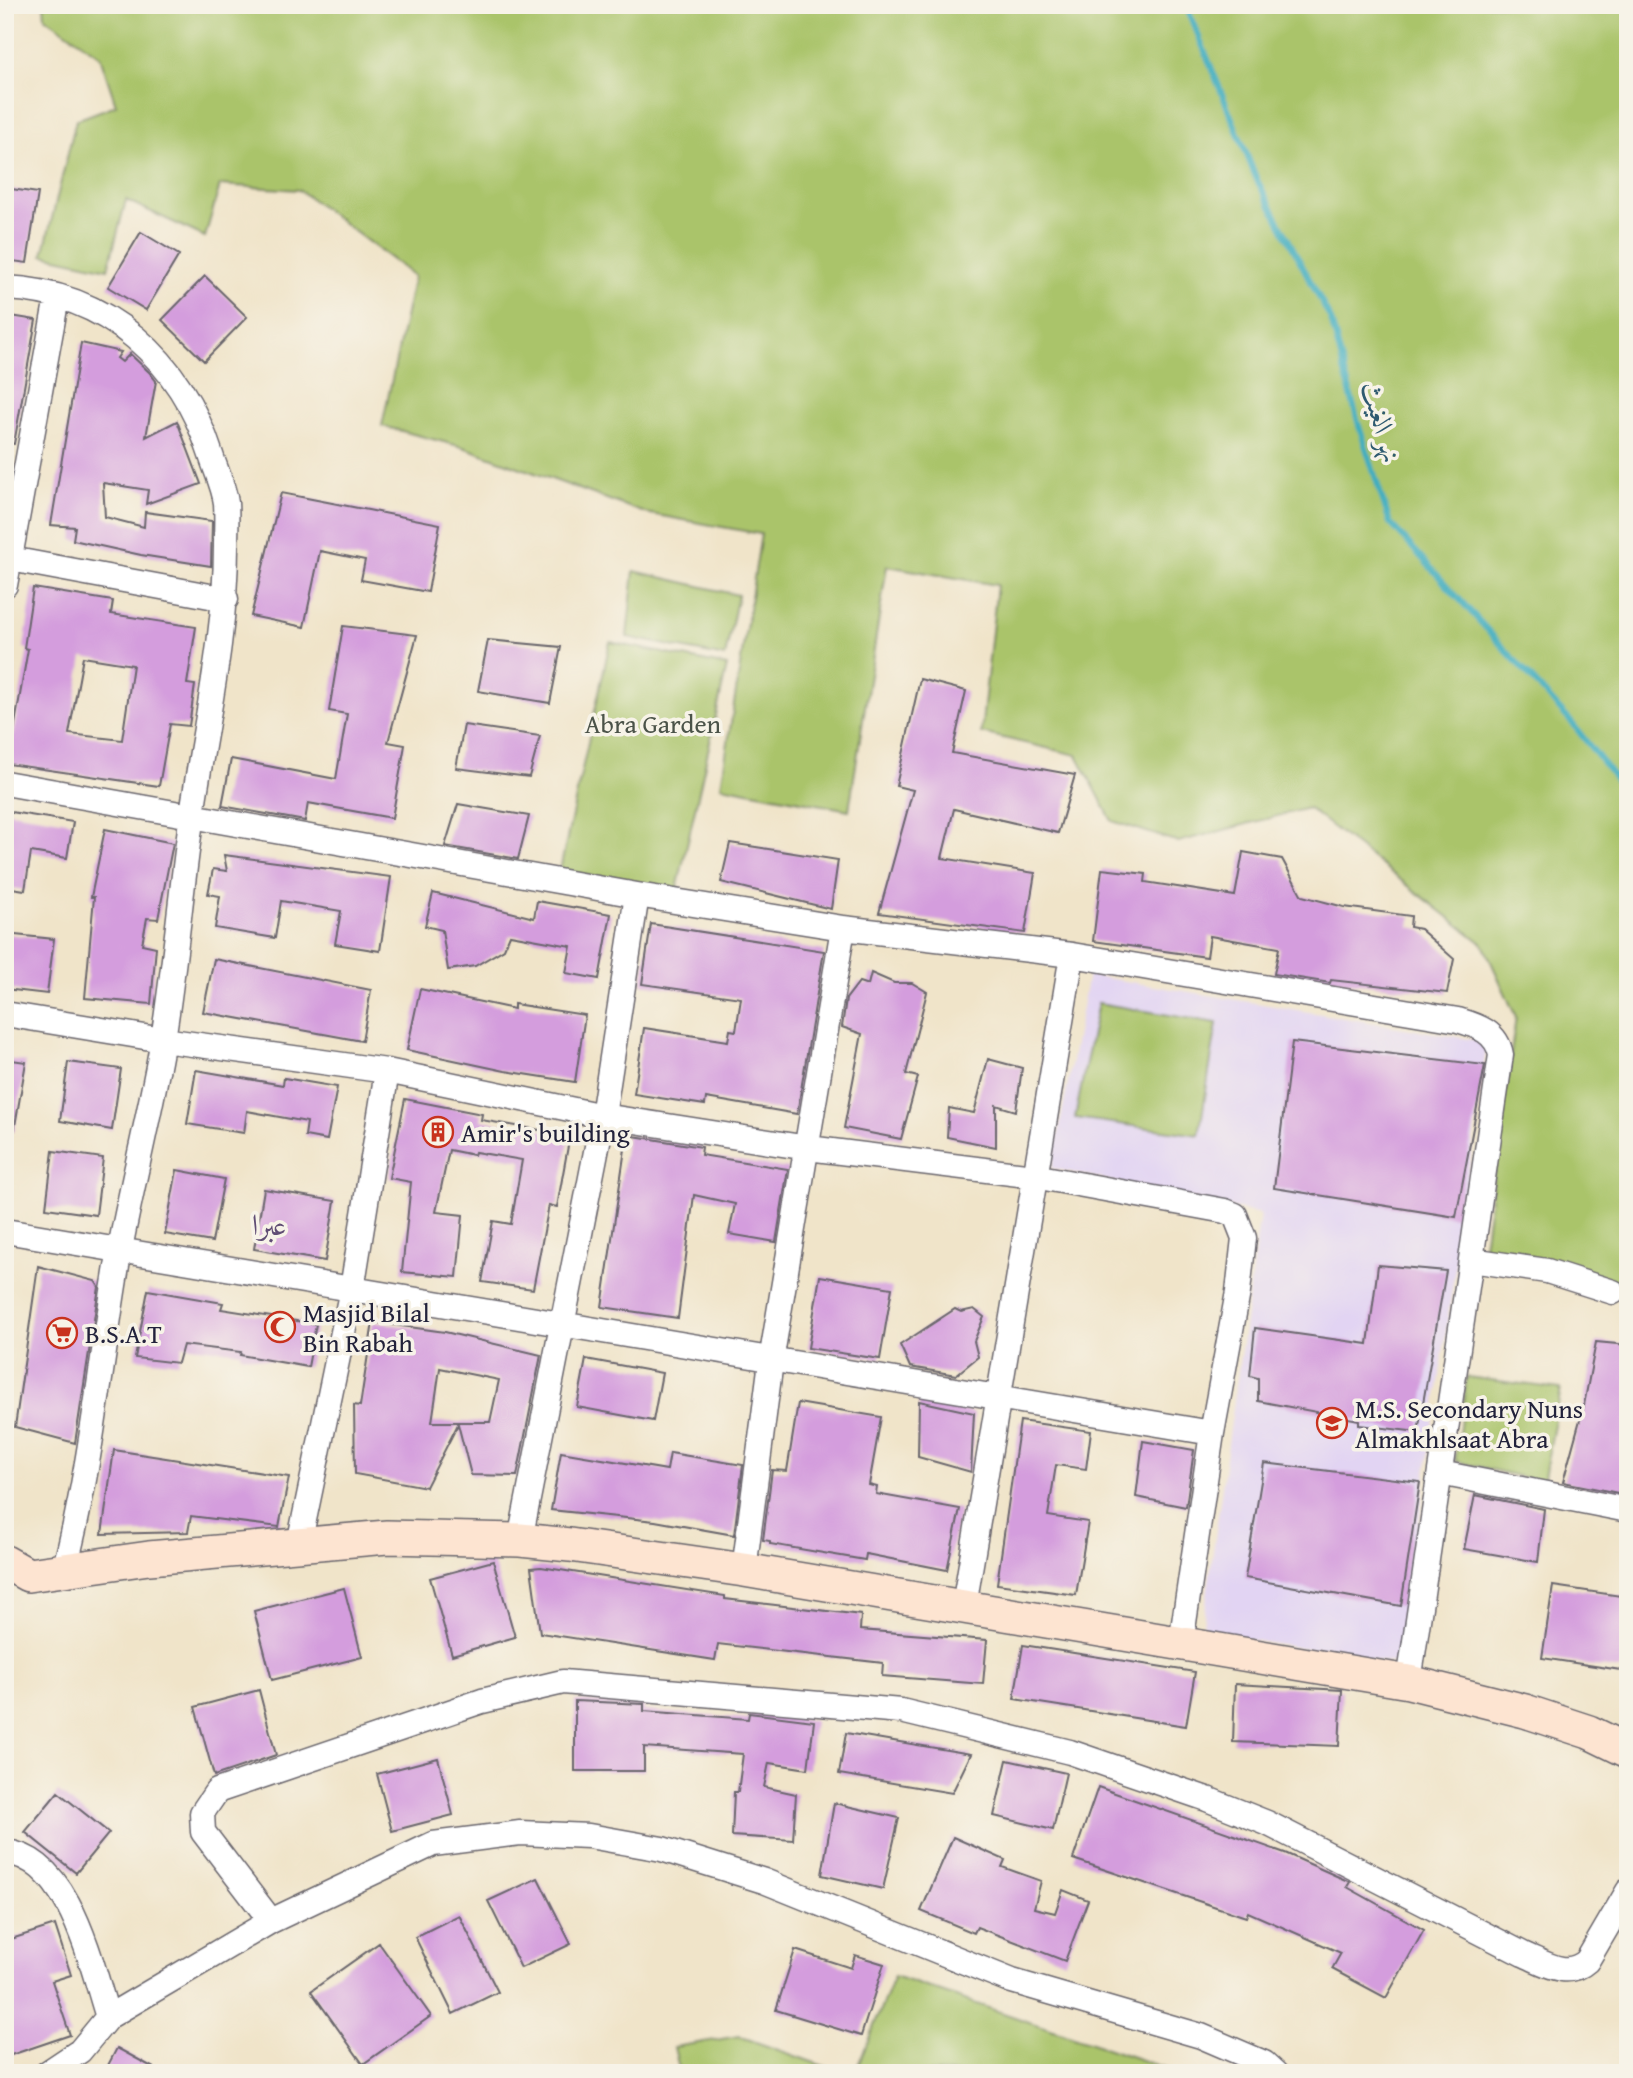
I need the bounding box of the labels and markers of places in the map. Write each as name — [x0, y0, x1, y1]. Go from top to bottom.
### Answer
place label: Amir's building — [461, 1113, 630, 1152]
building icon: Amir's building — [421, 1115, 455, 1149]
place label: Masjid Bilal Bin Rabah — [303, 1293, 430, 1362]
mosque icon: Masjid Bilal Bin Rabah — [263, 1310, 297, 1344]
place label: B.S.A.T — [85, 1314, 162, 1353]
supermarket icon: B.S.A.T — [45, 1316, 79, 1350]
place label: M.S. Secondary Nuns Almakhlsaat Abra — [1355, 1389, 1583, 1458]
school or university icon: M.S. Secondary Nuns Almakhlsaat Abra — [1315, 1406, 1349, 1440]

